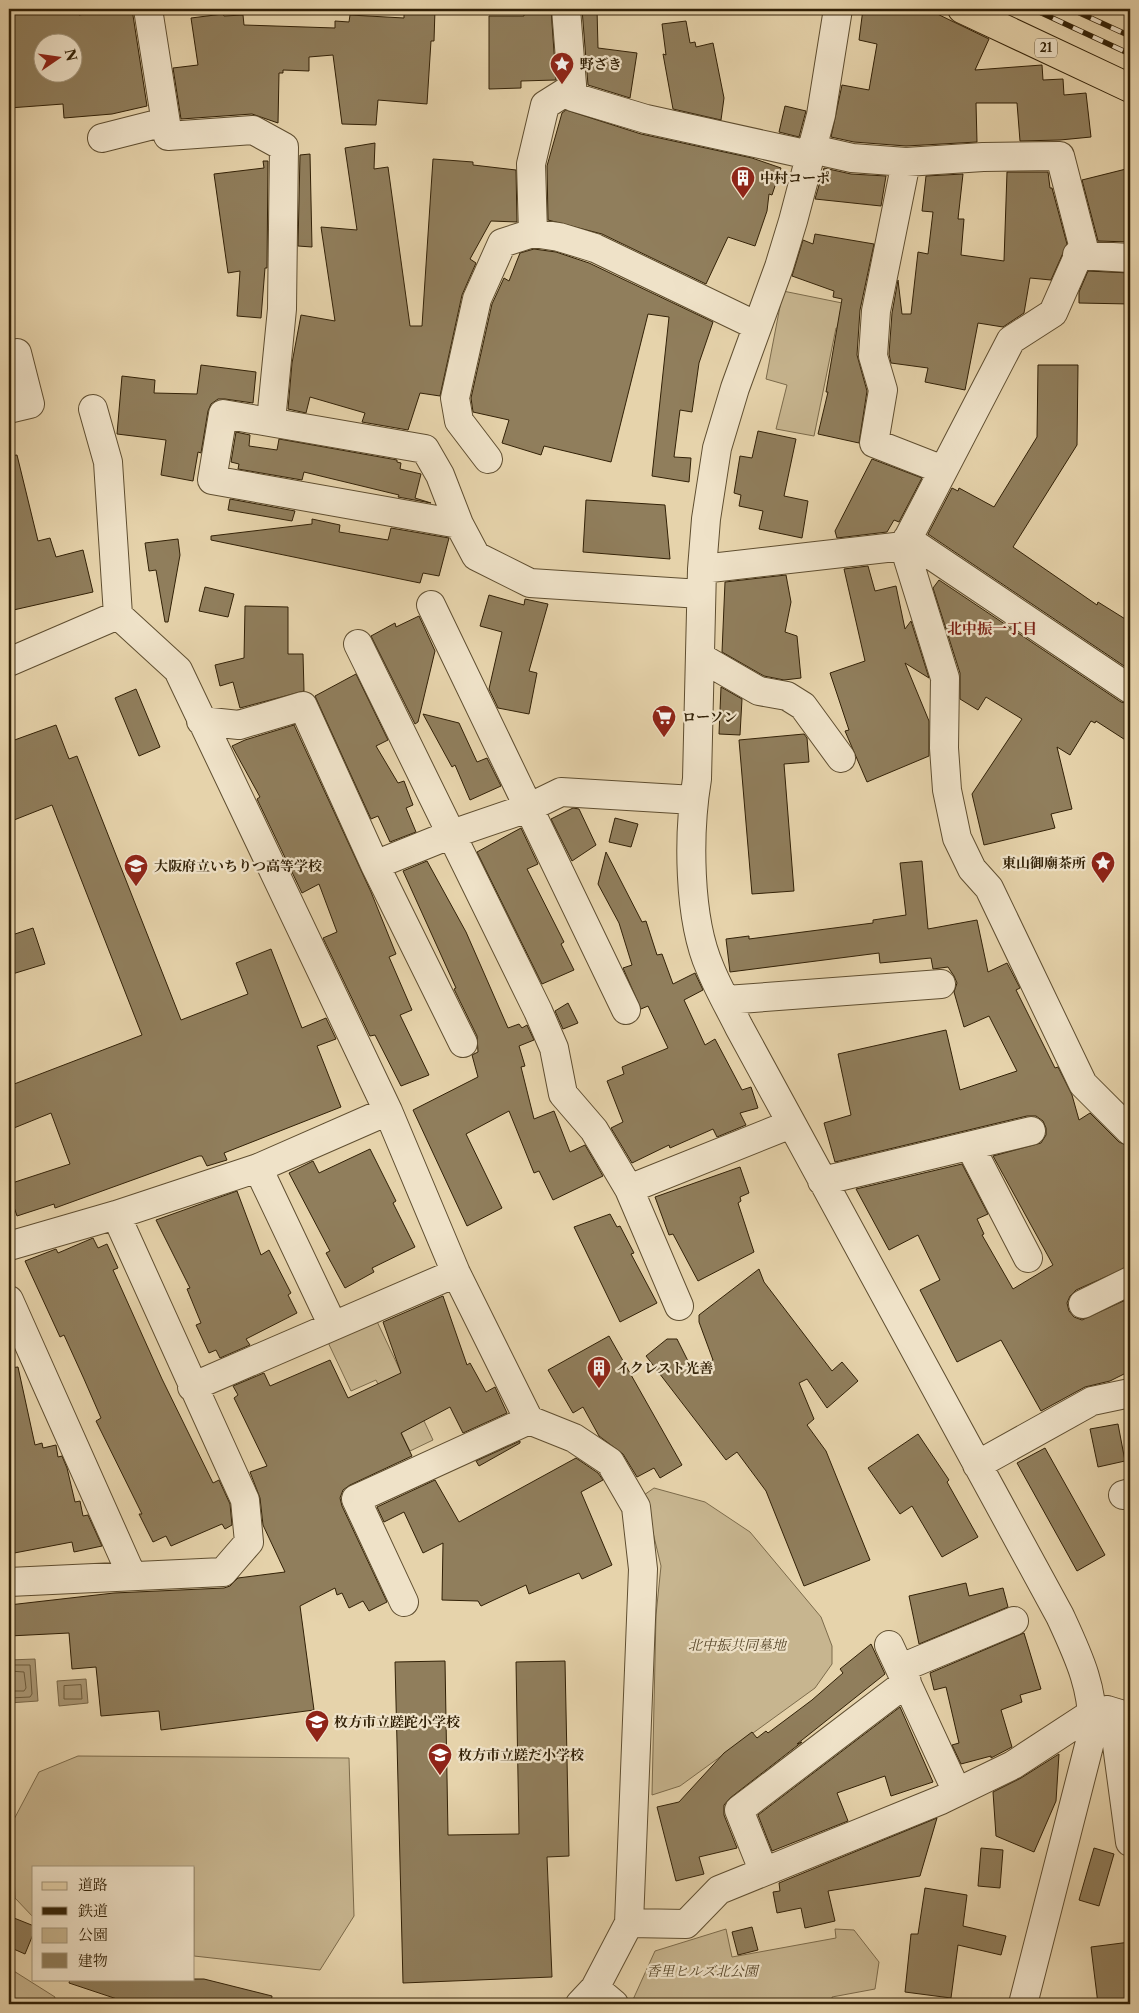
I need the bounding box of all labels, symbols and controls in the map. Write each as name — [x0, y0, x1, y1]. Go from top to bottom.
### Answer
north arrow — [32, 32, 82, 82]
road number: 21 — [1035, 38, 1057, 58]
text: N — [61, 47, 81, 63]
place icon: 野ざき — [549, 51, 575, 85]
place label: 野ざき — [580, 55, 622, 73]
building icon: 中村コーポ — [730, 165, 756, 199]
place label: 中村コーポ — [760, 169, 830, 187]
district label: 北中振一丁目 — [947, 619, 1037, 638]
supermarket icon: ローソン — [651, 704, 677, 738]
place label: ローソン — [682, 708, 737, 726]
place icon: 東山御廟茶所 — [1090, 850, 1116, 884]
school or university icon: 大阪府立いちりつ高等学校 — [123, 853, 149, 887]
place label: 東山御廟茶所 — [1002, 854, 1086, 872]
place label: 大阪府立いちりつ高等学校 — [154, 857, 322, 875]
building icon: イクレスト光善 — [586, 1355, 612, 1389]
place label: イクレスト光善 — [616, 1359, 713, 1377]
park label: 北中振共同墓地 — [688, 1636, 788, 1654]
school or university icon: 枚方市立蹉跎小学校 — [304, 1709, 330, 1743]
place label: 枚方市立蹉跎小学校 — [334, 1713, 460, 1731]
school or university icon: 枚方市立蹉だ小学校 — [427, 1742, 453, 1776]
place label: 枚方市立蹉だ小学校 — [458, 1746, 584, 1764]
legend — [32, 1866, 195, 1980]
text: 道路 — [78, 1875, 108, 1894]
text: 鉄道 — [78, 1901, 108, 1920]
text: 公園 — [78, 1925, 108, 1944]
text: 建物 — [78, 1951, 108, 1970]
park label: 香里ヒルズ北公園 — [646, 1962, 760, 1980]

